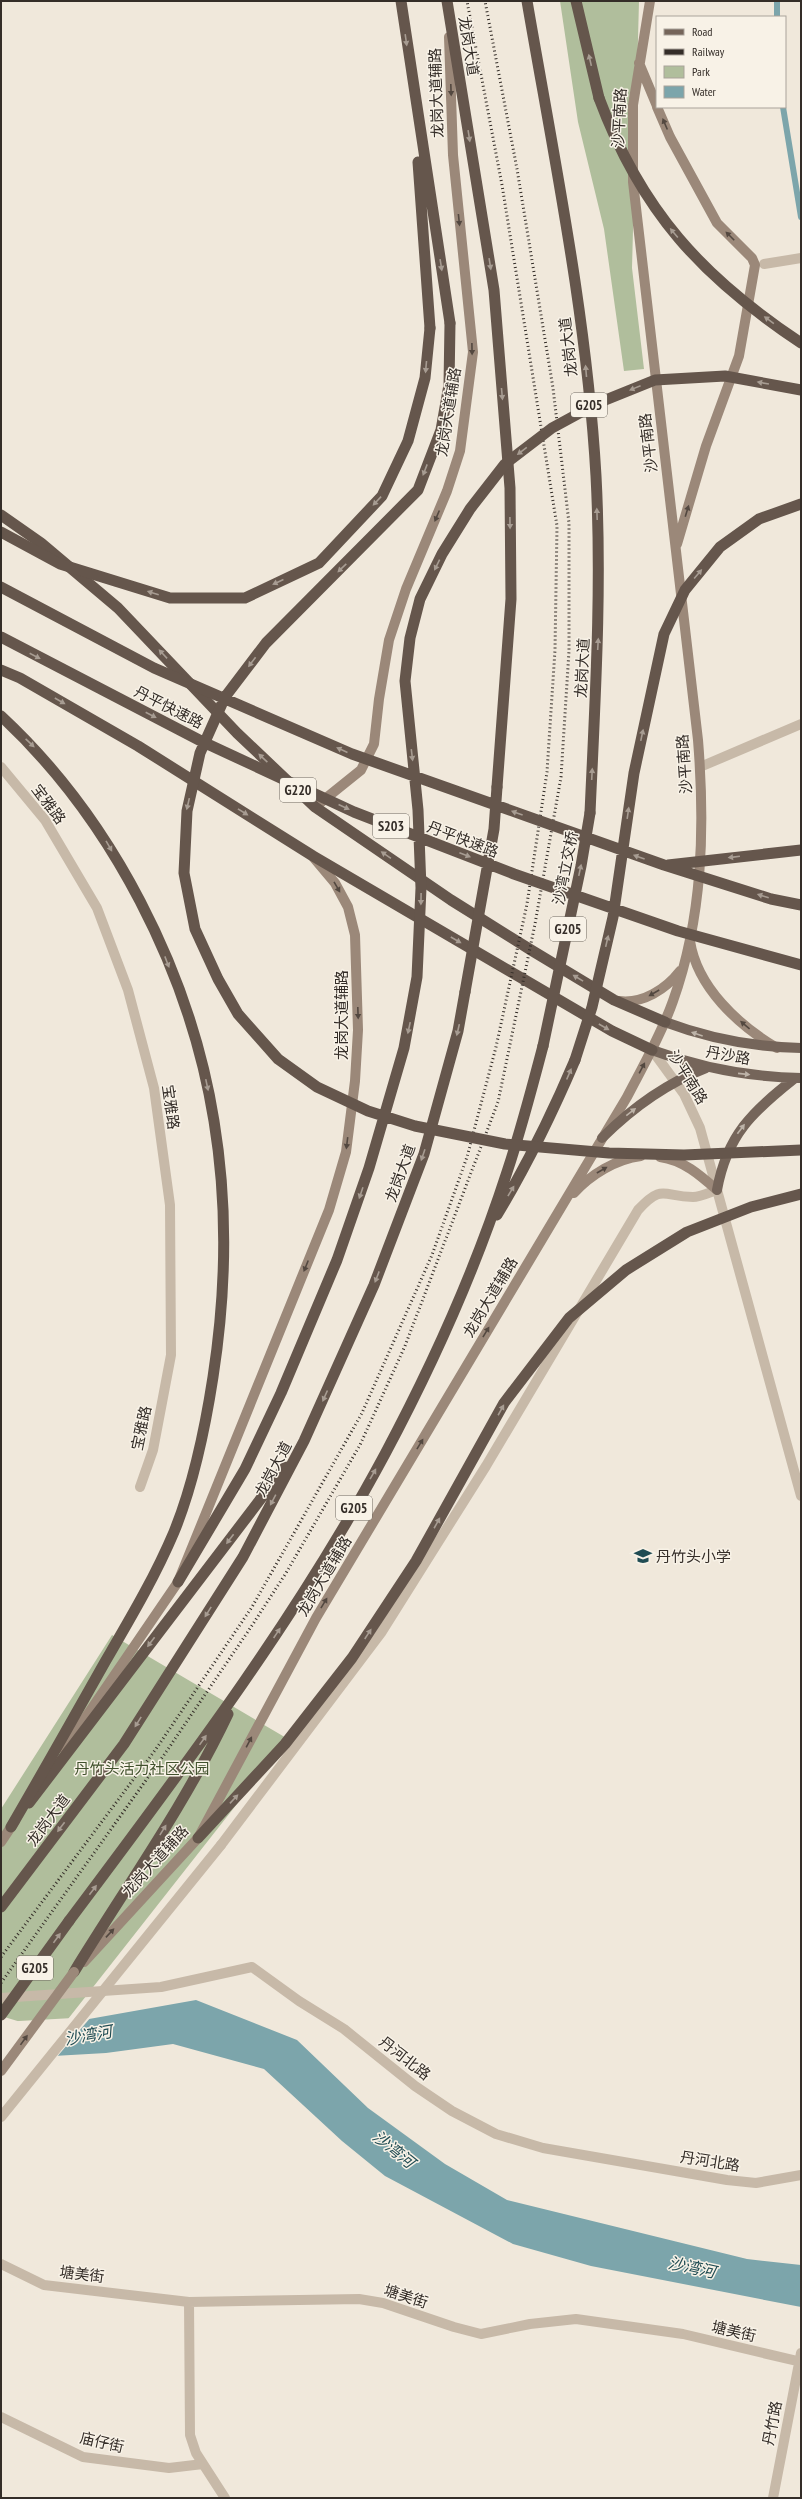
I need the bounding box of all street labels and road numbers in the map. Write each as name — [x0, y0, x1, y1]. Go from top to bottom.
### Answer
street label: 龙岗大道 — [455, 15, 483, 77]
street label: 龙岗大道辅路 — [425, 48, 447, 138]
street label: 沙平南路 — [608, 88, 630, 148]
street label: 龙岗大道 — [555, 316, 581, 378]
street label: 龙岗大道辅路 — [432, 366, 464, 458]
road number: G205 — [571, 393, 607, 417]
street label: 沙平南路 — [635, 412, 661, 474]
street label: 龙岗大道 — [571, 638, 593, 698]
street label: 丹平快速路 — [131, 682, 207, 732]
street label: 沙平南路 — [672, 733, 696, 795]
road number: G220 — [280, 778, 316, 802]
street label: 宝雅路 — [28, 780, 70, 828]
road number: S203 — [373, 814, 409, 838]
street label: 丹平快速路 — [425, 817, 501, 861]
street label: 沙湾立交桥 — [549, 829, 581, 907]
road number: G205 — [550, 917, 586, 941]
street label: 龙岗大道辅路 — [332, 970, 351, 1060]
street label: 丹沙路 — [704, 1042, 752, 1068]
street label: 沙平南路 — [664, 1047, 712, 1107]
street label: 宝雅路 — [158, 1083, 184, 1131]
street label: 龙岗大道 — [381, 1142, 419, 1204]
street label: 龙岗大道辅路 — [459, 1254, 521, 1340]
street label: 宝雅路 — [127, 1404, 155, 1452]
street label: 龙岗大道 — [251, 1438, 295, 1500]
road number: G205 — [336, 1496, 372, 1520]
street label: 龙岗大道辅路 — [293, 1533, 355, 1619]
street label: 龙岗大道 — [22, 1790, 74, 1850]
street label: 龙岗大道辅路 — [118, 1821, 192, 1901]
road number: G205 — [17, 1956, 53, 1980]
street label: 丹河北路 — [376, 2032, 434, 2084]
street label: 丹河北路 — [679, 2147, 741, 2175]
street label: 塘美街 — [59, 2262, 105, 2286]
street label: 塘美街 — [382, 2280, 430, 2312]
street label: 塘美街 — [710, 2317, 758, 2345]
street label: 丹竹路 — [758, 2399, 786, 2447]
street label: 庙仔街 — [78, 2428, 126, 2456]

